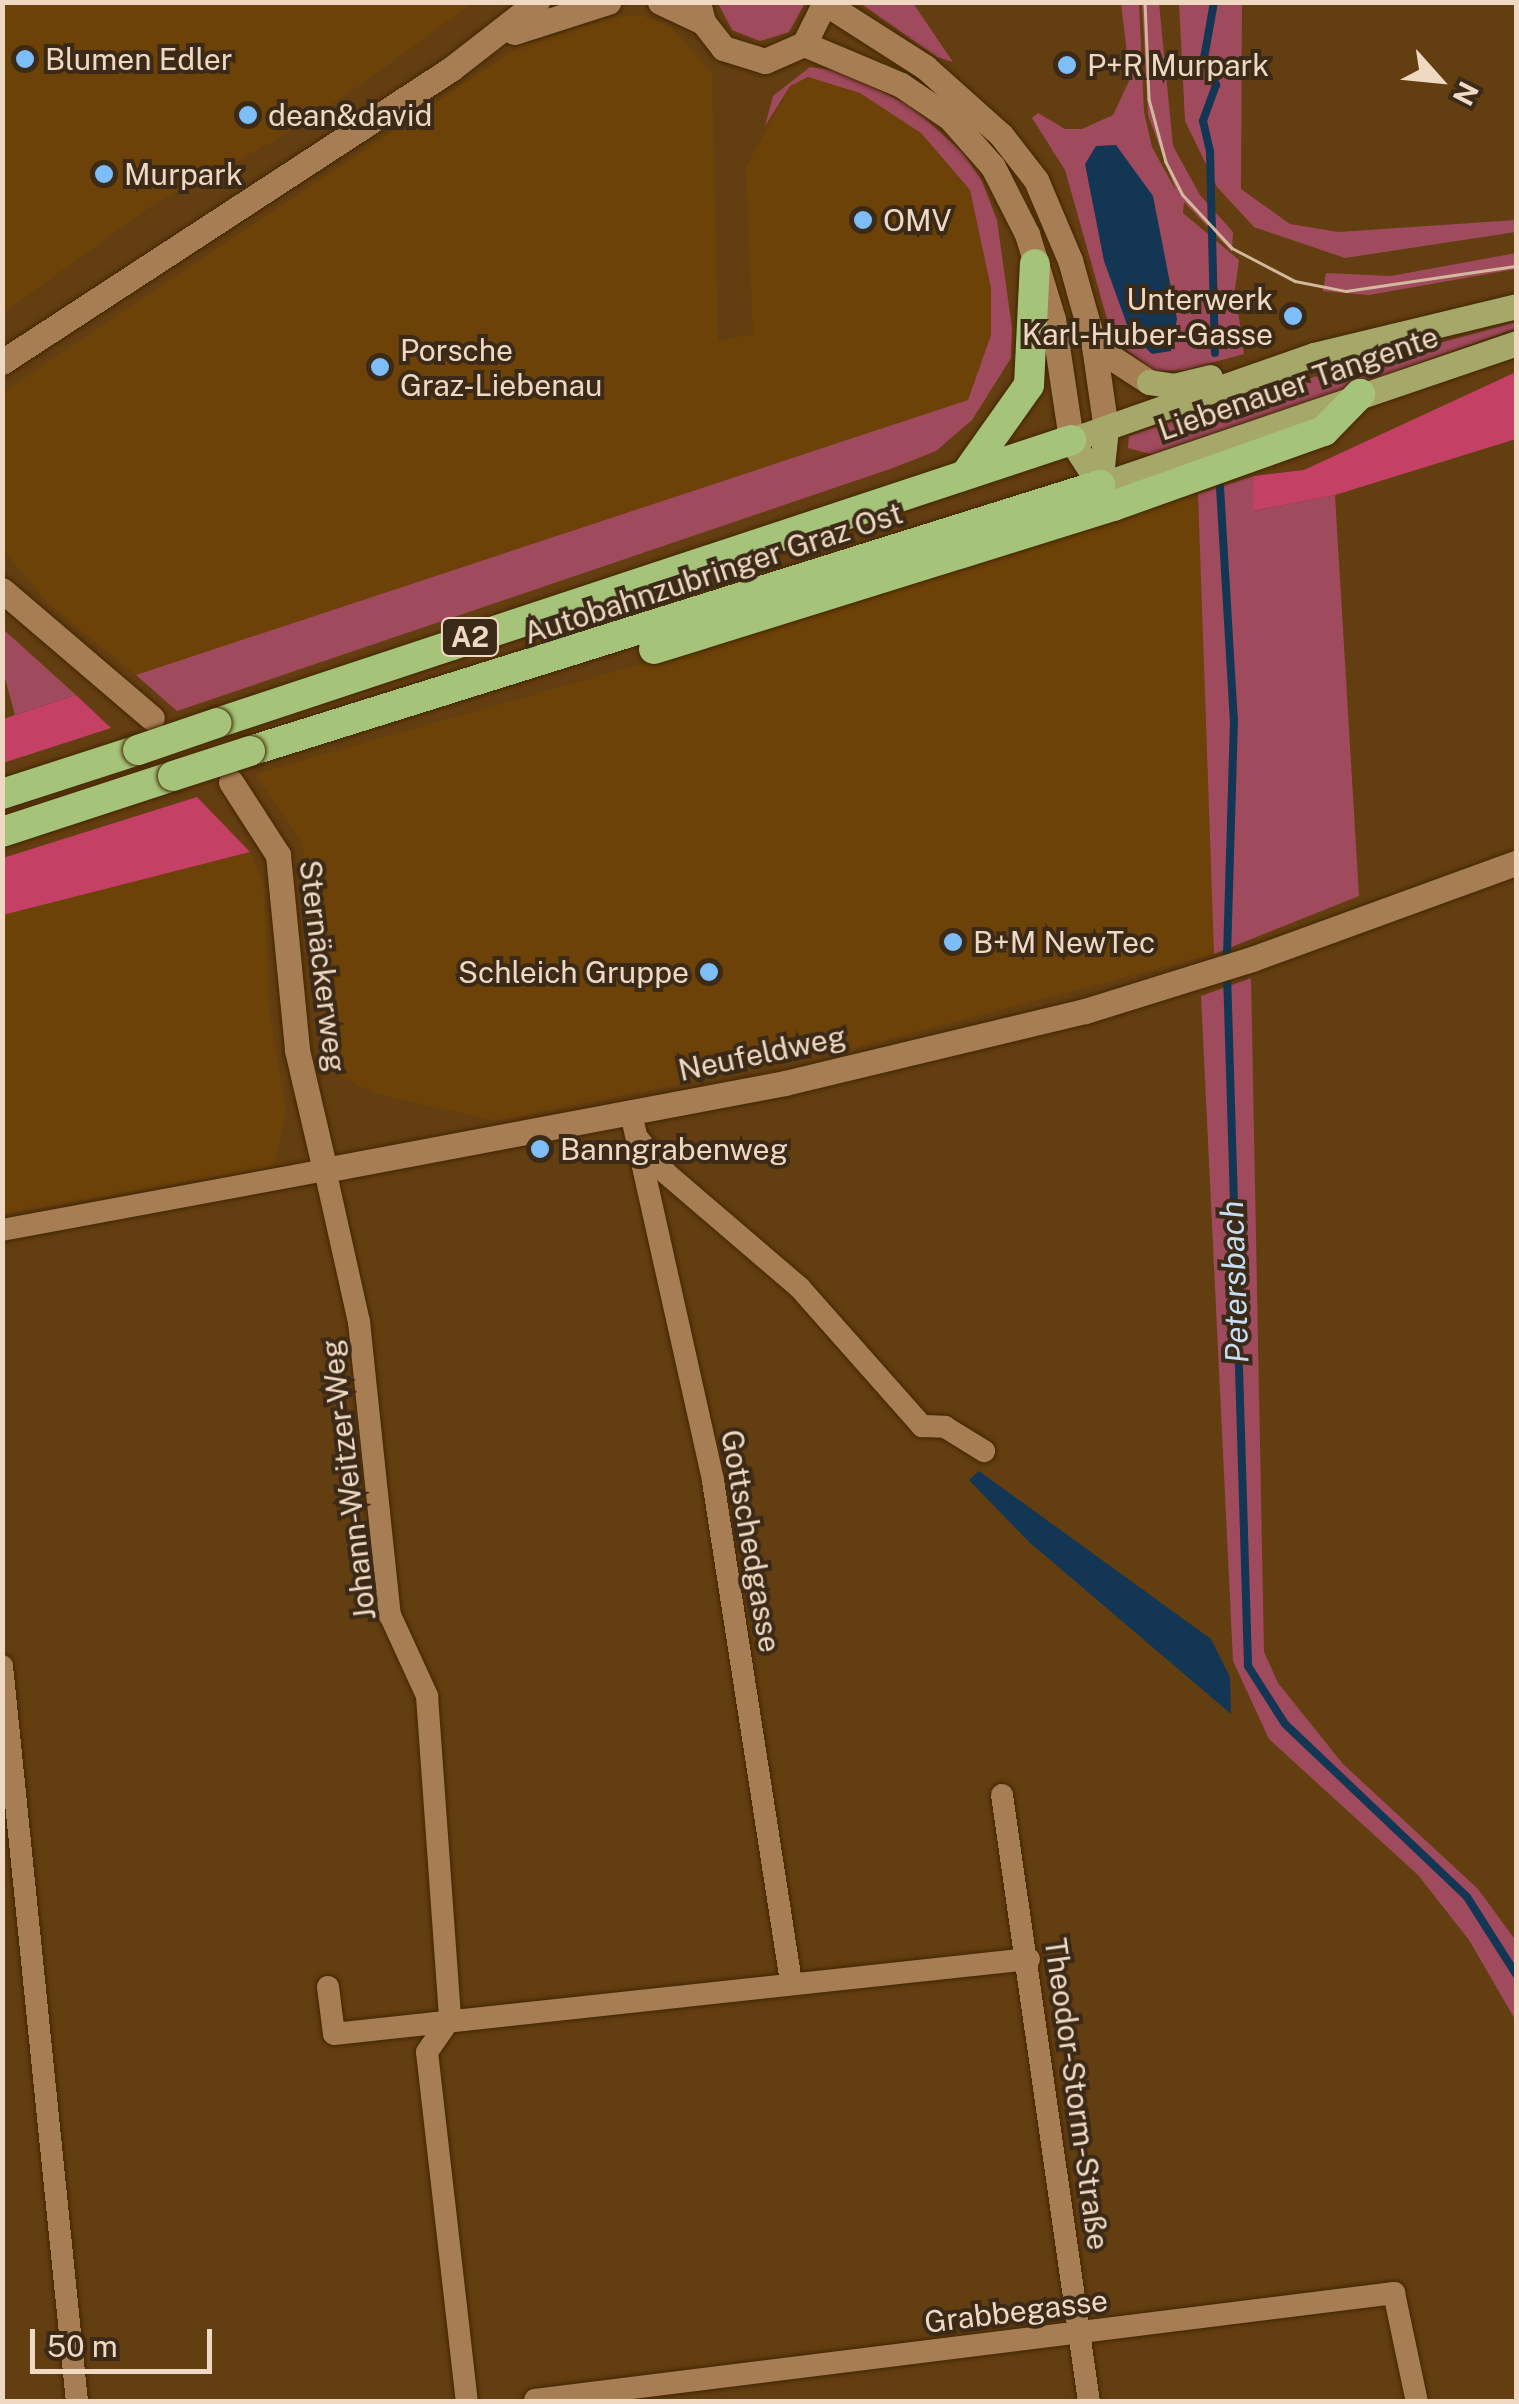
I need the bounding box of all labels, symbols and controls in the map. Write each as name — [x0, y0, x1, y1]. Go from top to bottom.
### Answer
north arrow — [1389, 30, 1489, 130]
place label: Blumen Edler — [45, 41, 232, 77]
place label: P+R Murpark — [1087, 47, 1269, 83]
marker: Blumen Edler — [14, 48, 36, 70]
marker: P+R Murpark — [1056, 54, 1078, 76]
text: N — [1447, 77, 1486, 111]
place label: dean&david — [268, 97, 432, 133]
marker: dean&david — [237, 104, 259, 126]
place label: Murpark — [124, 156, 243, 192]
marker: Murpark — [93, 163, 115, 185]
place label: OMV — [883, 202, 952, 238]
marker: OMV — [852, 209, 874, 231]
place label: Unterwerk Karl-Huber-Gasse — [1022, 281, 1273, 352]
marker: Unterwerk Karl-Huber-Gasse — [1282, 305, 1304, 327]
street label: Liebenauer Tangente — [1153, 318, 1443, 448]
place label: Porsche Graz-Liebenau — [400, 332, 602, 402]
marker: Porsche Graz-Liebenau — [369, 356, 391, 378]
street label: Autobahnzubringer Graz Ost — [519, 495, 907, 651]
road number: A2 — [440, 614, 500, 660]
street label: Sternäckerweg — [292, 858, 354, 1074]
place label: B+M NewTec — [973, 924, 1155, 960]
marker: B+M NewTec — [942, 931, 964, 953]
place label: Schleich Gruppe — [458, 954, 689, 990]
marker: Schleich Gruppe — [698, 961, 720, 983]
street label: Neufeldweg — [675, 1018, 849, 1088]
place label: Banngrabenweg — [560, 1131, 788, 1167]
marker: Banngrabenweg — [529, 1138, 551, 1160]
water label: Petersbach — [1213, 1200, 1257, 1364]
street label: Johann-Weitzer-Weg — [313, 1338, 383, 1622]
street label: Gottschedgasse — [714, 1427, 788, 1655]
street label: Theodor-Storm-Straße — [1037, 1936, 1117, 2252]
street label: Grabbegasse — [922, 2282, 1110, 2340]
scale bar — [35, 2309, 218, 2371]
text: 50 m — [47, 2328, 118, 2364]

